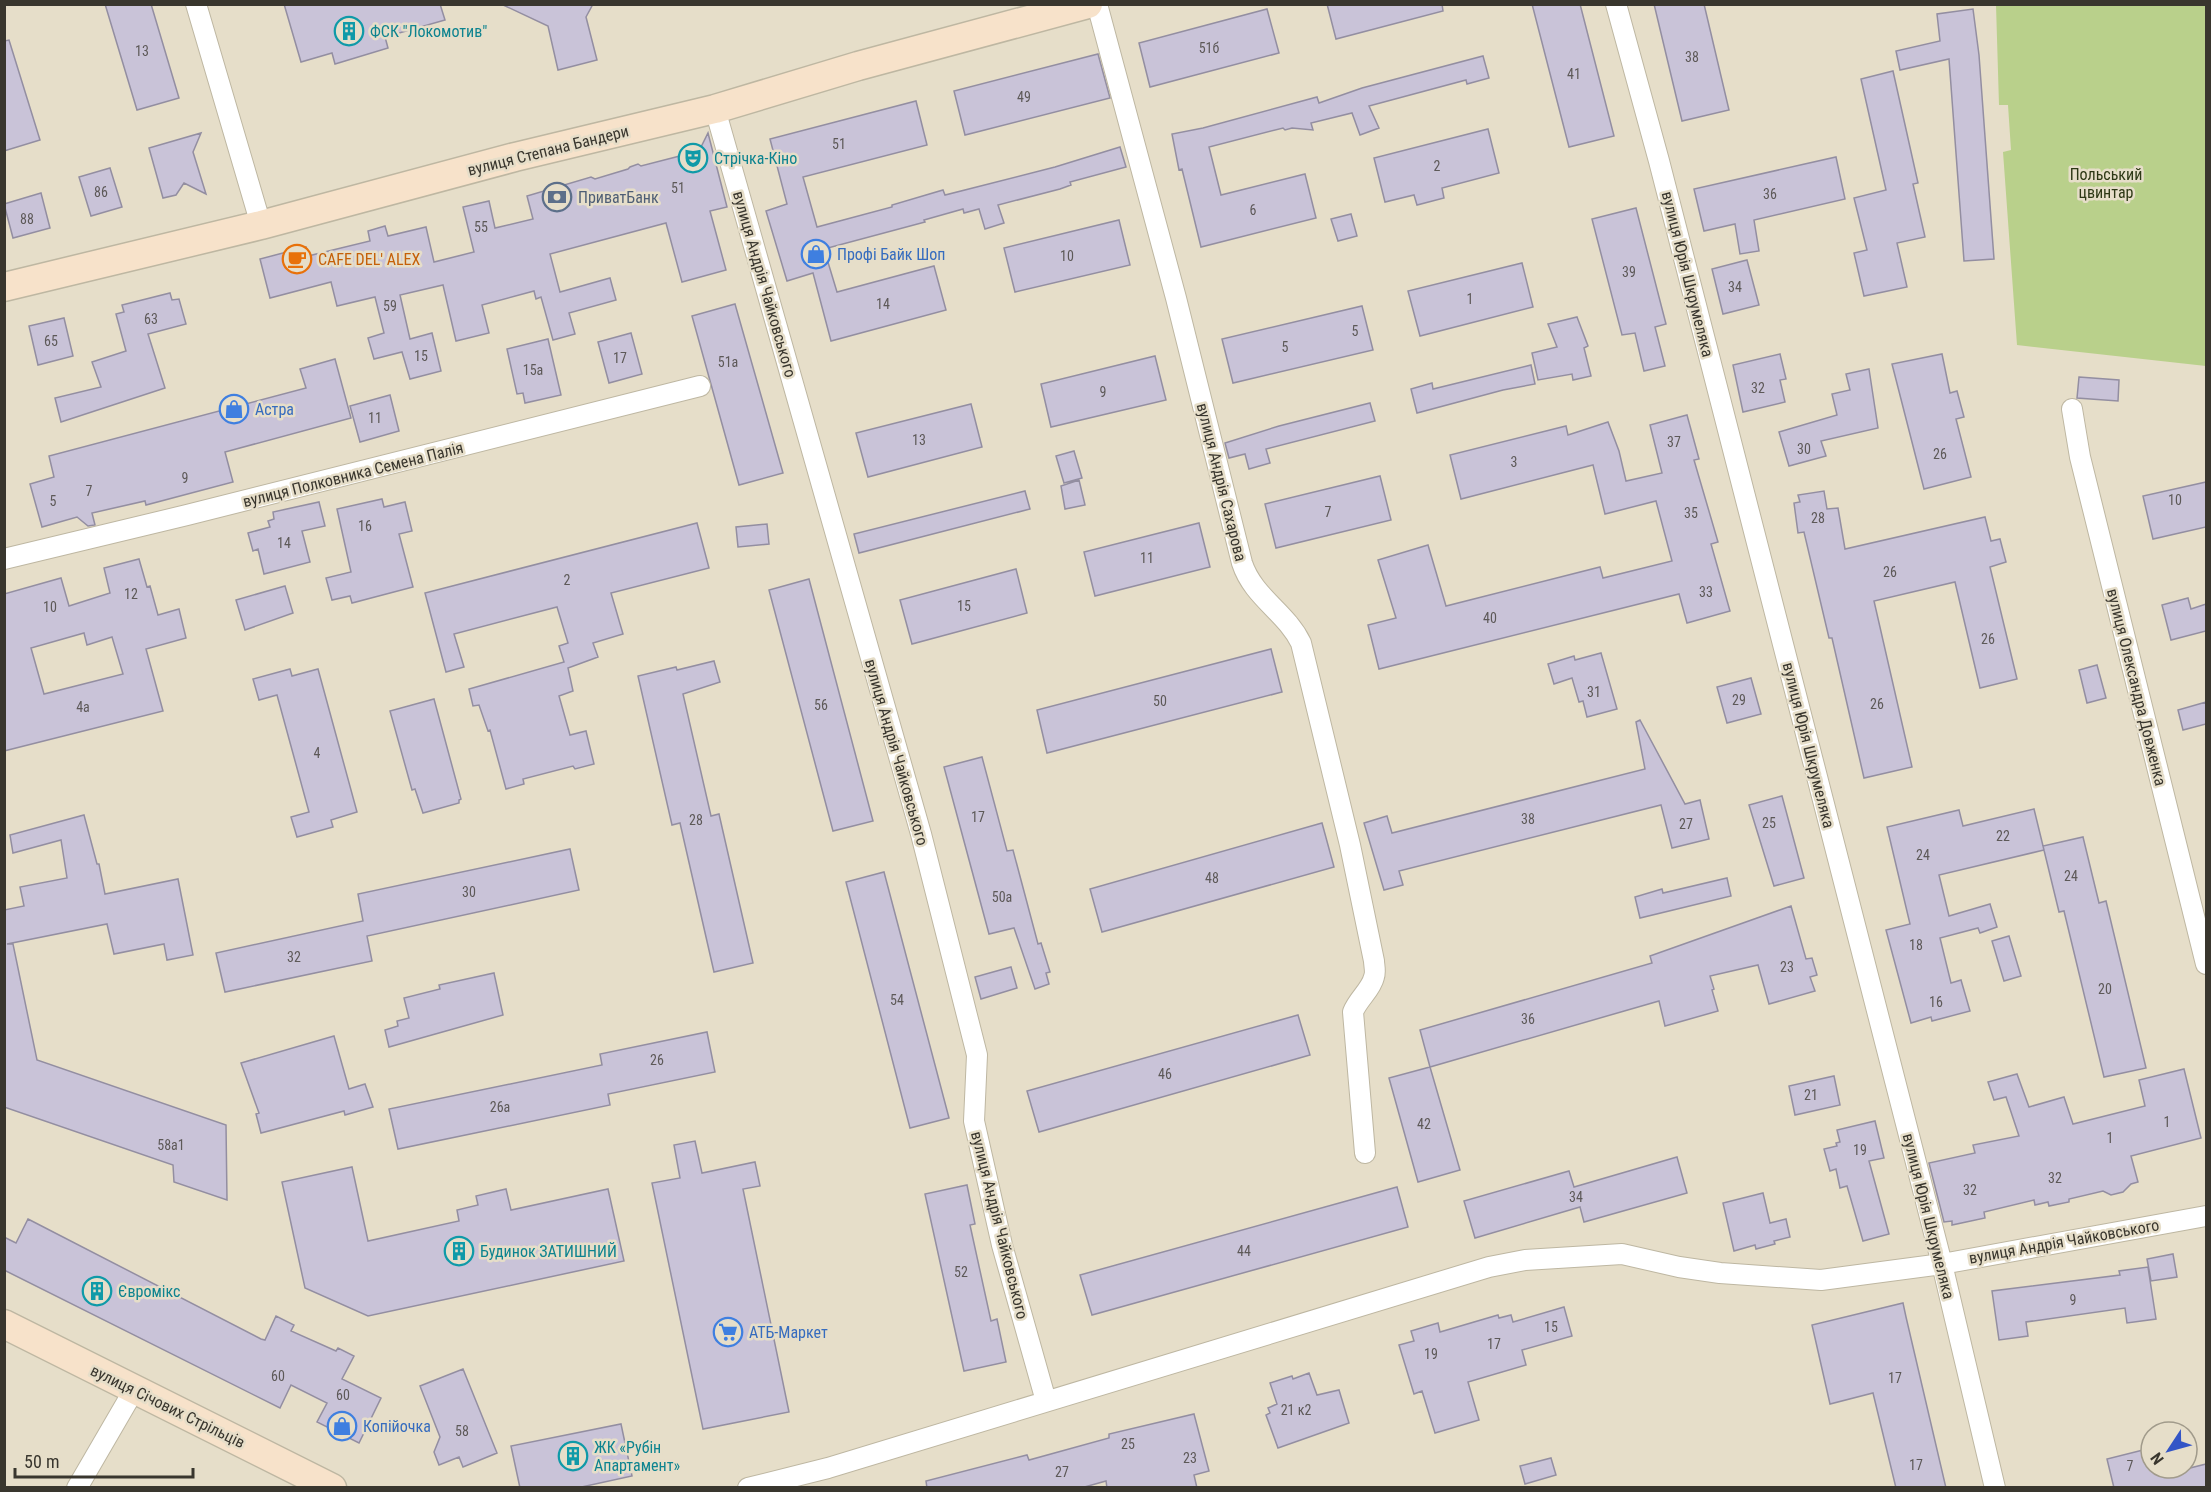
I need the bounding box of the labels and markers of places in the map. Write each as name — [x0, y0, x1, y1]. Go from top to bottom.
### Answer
building icon: ФСК "Локомотив" — [333, 15, 365, 47]
place label: ФСК "Локомотив" — [370, 22, 487, 41]
theatre icon: Стрічка-Кіно — [677, 142, 709, 174]
place label: Стрічка-Кіно — [714, 149, 797, 168]
bank icon: ПриватБанк — [541, 181, 573, 213]
place label: ПриватБанк — [578, 188, 659, 207]
shop icon: Профі Байк Шоп — [800, 238, 832, 270]
cafe icon: CAFE DEL' ALEX — [281, 243, 313, 275]
place label: Профі Байк Шоп — [837, 245, 945, 264]
place label: CAFE DEL' ALEX — [318, 250, 421, 269]
shop icon: Астра — [218, 393, 250, 425]
place label: Астра — [255, 400, 294, 419]
building icon: Будинок ЗАТИШНИЙ — [443, 1235, 475, 1267]
place label: Будинок ЗАТИШНИЙ — [480, 1242, 617, 1261]
building icon: Євромікс — [81, 1275, 113, 1307]
place label: Євромікс — [118, 1282, 180, 1301]
supermarket icon: АТБ-Маркет — [712, 1316, 744, 1348]
place label: АТБ-Маркет — [749, 1323, 828, 1342]
shop icon: Копійочка — [326, 1410, 358, 1442]
place label: Копійочка — [363, 1417, 431, 1436]
place label: ЖК «Рубін Апартамент» — [594, 1438, 680, 1475]
building icon: ЖК «Рубін Апартамент» — [557, 1440, 589, 1472]

